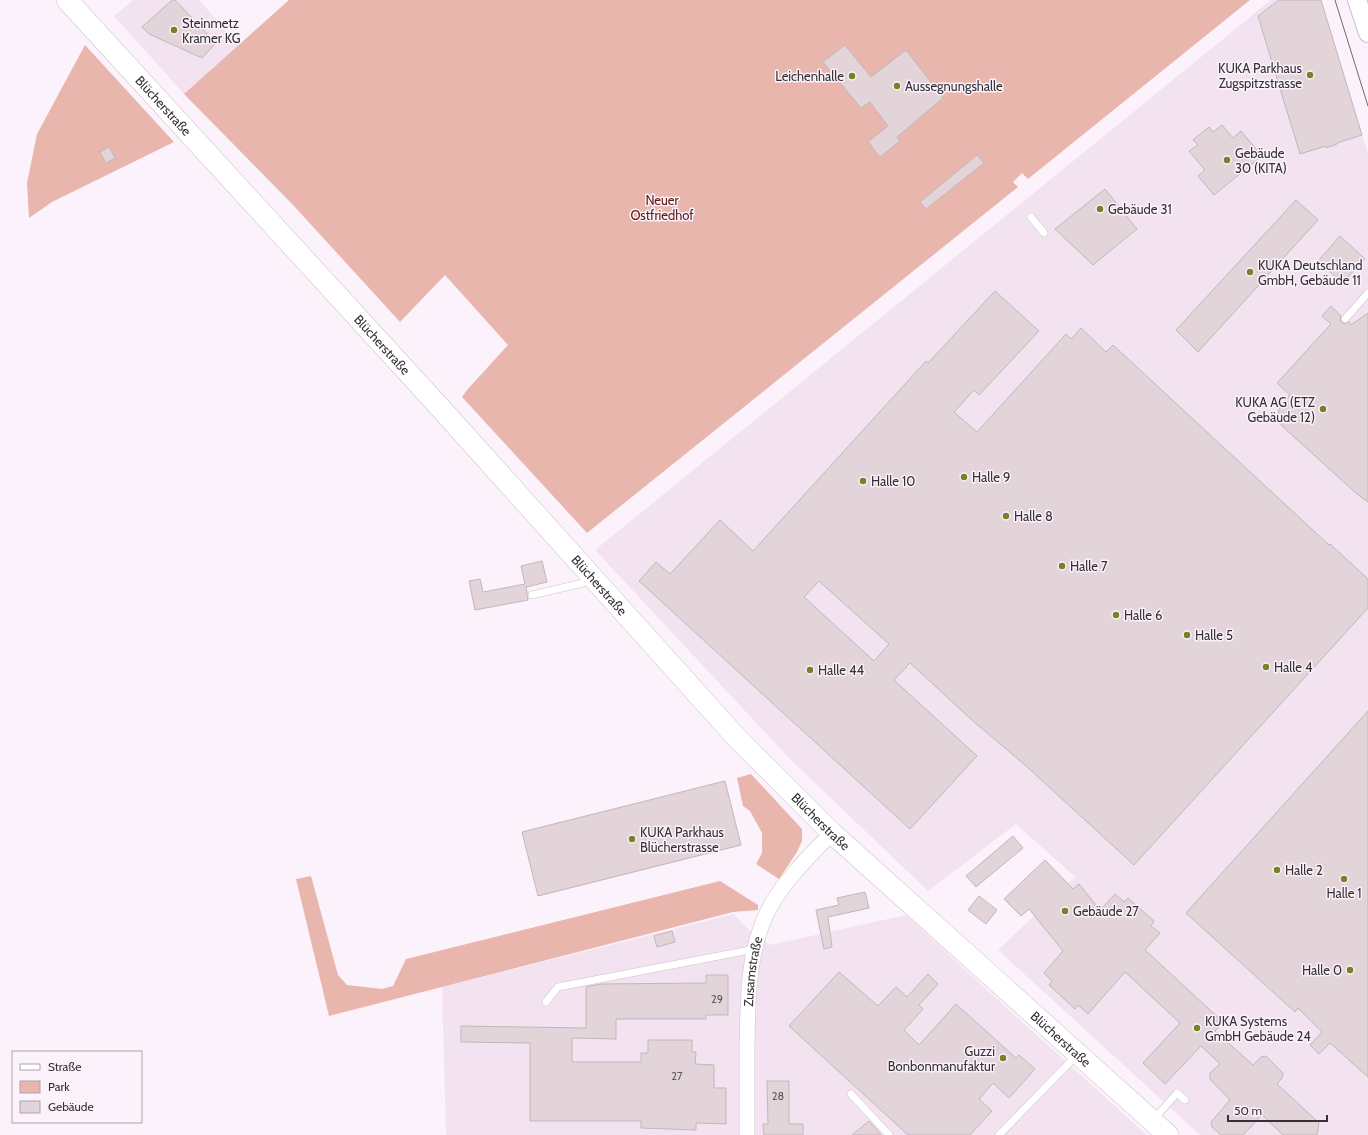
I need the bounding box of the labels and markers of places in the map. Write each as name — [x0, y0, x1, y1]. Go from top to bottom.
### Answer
place label: Steinmetz Kramer KG — [182, 15, 241, 46]
marker: Steinmetz Kramer KG — [169, 25, 179, 35]
place label: KUKA Parkhaus Zugspitzstrasse — [1218, 60, 1303, 91]
place label: Leichenhalle — [775, 68, 844, 84]
marker: KUKA Parkhaus Zugspitzstrasse — [1305, 70, 1315, 80]
marker: Leichenhalle — [847, 71, 857, 81]
place label: Aussegnungshalle — [905, 78, 1003, 94]
marker: Aussegnungshalle — [892, 81, 902, 91]
place label: Gebäude 30 (KITA) — [1235, 145, 1287, 176]
marker: Gebäude 30 (KITA) — [1222, 155, 1232, 165]
place label: Gebäude 31 — [1108, 201, 1172, 217]
marker: Gebäude 31 — [1095, 204, 1105, 214]
place label: KUKA Deutschland GmbH, Gebäude 11 — [1258, 257, 1362, 288]
marker: KUKA Deutschland GmbH, Gebäude 11 — [1245, 267, 1255, 277]
place label: KUKA AG (ETZ Gebäude 12) — [1235, 394, 1316, 425]
marker: KUKA AG (ETZ Gebäude 12) — [1318, 404, 1328, 414]
place label: Halle 9 — [972, 469, 1010, 485]
marker: Halle 9 — [959, 472, 969, 482]
place label: Halle 10 — [871, 473, 915, 489]
marker: Halle 10 — [858, 476, 868, 486]
place label: Halle 8 — [1014, 508, 1053, 524]
marker: Halle 8 — [1001, 511, 1011, 521]
place label: Halle 7 — [1070, 558, 1108, 574]
marker: Halle 7 — [1057, 561, 1067, 571]
place label: Halle 6 — [1124, 607, 1162, 623]
marker: Halle 6 — [1111, 610, 1121, 620]
place label: Halle 5 — [1195, 627, 1233, 643]
marker: Halle 5 — [1182, 630, 1192, 640]
place label: Halle 4 — [1274, 659, 1313, 675]
place label: Halle 44 — [818, 662, 864, 678]
marker: Halle 4 — [1261, 662, 1271, 672]
marker: Halle 44 — [805, 665, 815, 675]
place label: KUKA Parkhaus Blücherstrasse — [640, 824, 725, 855]
marker: KUKA Parkhaus Blücherstrasse — [627, 834, 637, 844]
place label: Halle 2 — [1285, 862, 1323, 878]
marker: Halle 2 — [1272, 865, 1282, 875]
marker: Halle 1 — [1339, 874, 1349, 884]
place label: Halle 1 — [1326, 885, 1362, 901]
place label: Gebäude 27 — [1073, 903, 1139, 919]
marker: Gebäude 27 — [1060, 906, 1070, 916]
place label: Halle 0 — [1302, 962, 1342, 978]
marker: Halle 0 — [1345, 965, 1355, 975]
place label: KUKA Systems GmbH Gebäude 24 — [1205, 1013, 1311, 1044]
marker: KUKA Systems GmbH Gebäude 24 — [1192, 1023, 1202, 1033]
place label: Guzzi Bonbonmanufaktur — [888, 1043, 996, 1074]
marker: Guzzi Bonbonmanufaktur — [998, 1053, 1008, 1063]

